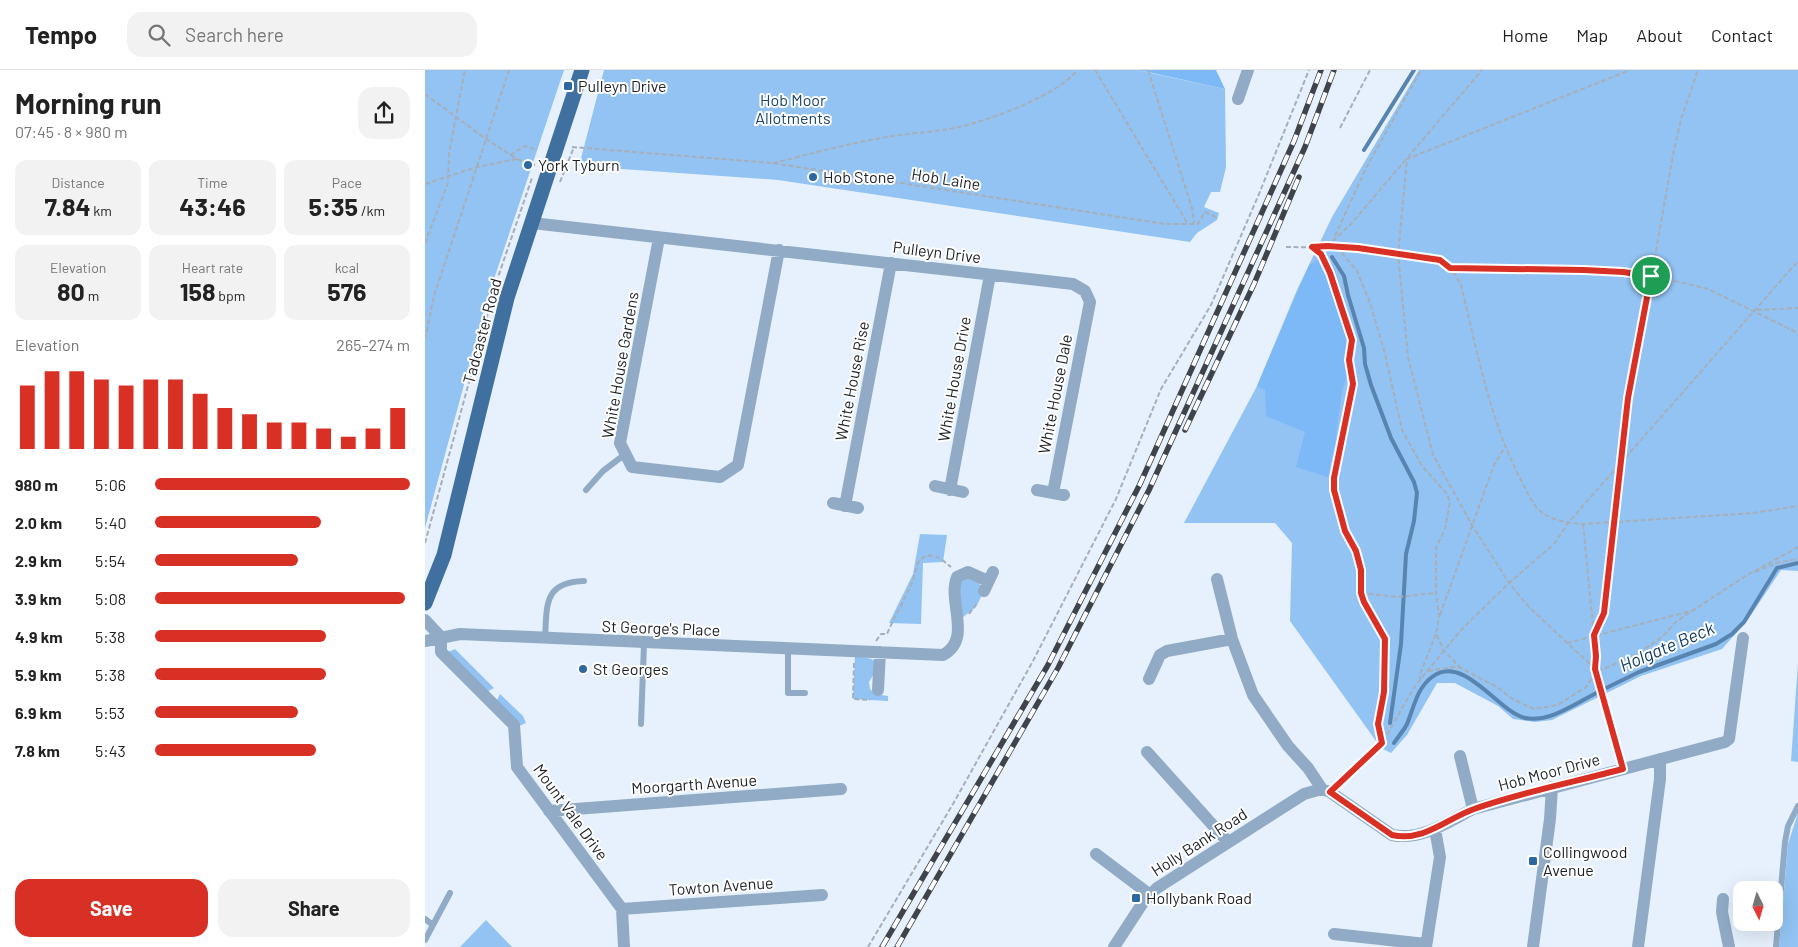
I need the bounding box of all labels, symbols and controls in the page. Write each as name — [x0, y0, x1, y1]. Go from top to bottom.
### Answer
search box — [127, 12, 477, 57]
text: Tempo — [25, 20, 97, 49]
icon: search — [145, 21, 173, 49]
text: Search here — [185, 23, 284, 46]
text: Home — [1502, 24, 1548, 46]
text: Map — [1576, 24, 1608, 46]
text: About — [1636, 24, 1683, 46]
text: Contact — [1711, 24, 1773, 46]
place label: Pulleyn Drive — [578, 76, 667, 95]
marker: Pulleyn Drive — [562, 80, 574, 92]
text: Morning run — [15, 86, 162, 120]
button: share — [358, 87, 410, 139]
park label: Hob Moor Allotments — [755, 90, 831, 127]
text: 07:45 · 8 × 980 m — [15, 122, 127, 141]
place label: York Tyburn — [538, 155, 620, 174]
marker: York Tyburn — [522, 159, 534, 171]
street label: Hob Laine — [910, 164, 982, 193]
place label: Hob Stone — [823, 167, 895, 186]
marker: Hob Stone — [807, 171, 819, 183]
text: Distance — [51, 174, 105, 191]
text: Time — [197, 174, 228, 191]
text: Pace — [332, 174, 362, 191]
text: 7.84 — [44, 191, 91, 221]
text: 43:46 — [179, 191, 246, 221]
text: 5:35 — [309, 191, 358, 221]
text: km — [91, 202, 112, 219]
text: /km — [358, 202, 385, 219]
street label: Pulleyn Drive — [892, 237, 982, 266]
pin — [1630, 255, 1672, 297]
text: Elevation — [50, 259, 106, 276]
text: Heart rate — [182, 259, 243, 276]
text: kcal — [335, 259, 359, 276]
icon: arrive — [1637, 262, 1665, 290]
text: 80 — [57, 276, 85, 306]
text: 158 — [180, 276, 216, 306]
text: 576 — [327, 276, 366, 306]
street label: Tadcaster Road — [458, 276, 505, 386]
text: m — [85, 287, 99, 304]
text: bpm — [216, 287, 245, 304]
street label: White House Gardens — [597, 290, 642, 440]
street label: White House Drive — [933, 315, 974, 443]
street label: White House Rise — [831, 320, 872, 442]
street label: White House Dale — [1034, 332, 1075, 455]
text: Elevation — [15, 335, 79, 354]
text: 265–274 m — [336, 335, 410, 354]
text: 980 m — [15, 475, 58, 494]
text: 5:06 — [95, 475, 126, 494]
text: 2.0 km — [15, 513, 62, 532]
text: 5:40 — [95, 513, 127, 532]
text: 2.9 km — [15, 551, 62, 570]
text: 5:54 — [95, 551, 126, 570]
text: 3.9 km — [15, 589, 62, 608]
text: 5:08 — [95, 589, 126, 608]
street label: St George's Place — [601, 616, 721, 639]
water label: Holgate Beck — [1616, 616, 1718, 676]
text: 4.9 km — [15, 627, 63, 646]
text: 5:38 — [95, 627, 125, 646]
place label: St Georges — [593, 659, 669, 678]
marker: St Georges — [577, 663, 589, 675]
text: 5.9 km — [15, 665, 62, 684]
text: 5:38 — [95, 665, 125, 684]
text: 6.9 km — [15, 703, 62, 722]
text: 5:53 — [95, 703, 125, 722]
text: 7.8 km — [15, 741, 60, 760]
text: 5:43 — [95, 741, 126, 760]
street label: Hob Moor Drive — [1496, 749, 1602, 794]
street label: Mount Vale Drive — [530, 760, 613, 864]
street label: Moorgarth Avenue — [631, 770, 757, 797]
street label: Holly Bank Road — [1147, 804, 1250, 880]
place label: Collingwood Avenue — [1543, 842, 1627, 879]
marker: Collingwood Avenue — [1527, 855, 1539, 867]
street label: Towton Avenue — [668, 872, 774, 899]
button: Save — [15, 879, 208, 937]
button: Share — [218, 879, 410, 937]
north arrow — [1733, 881, 1783, 931]
map controls — [1733, 881, 1783, 931]
place label: Hollybank Road — [1146, 888, 1252, 907]
marker: Hollybank Road — [1130, 892, 1142, 904]

